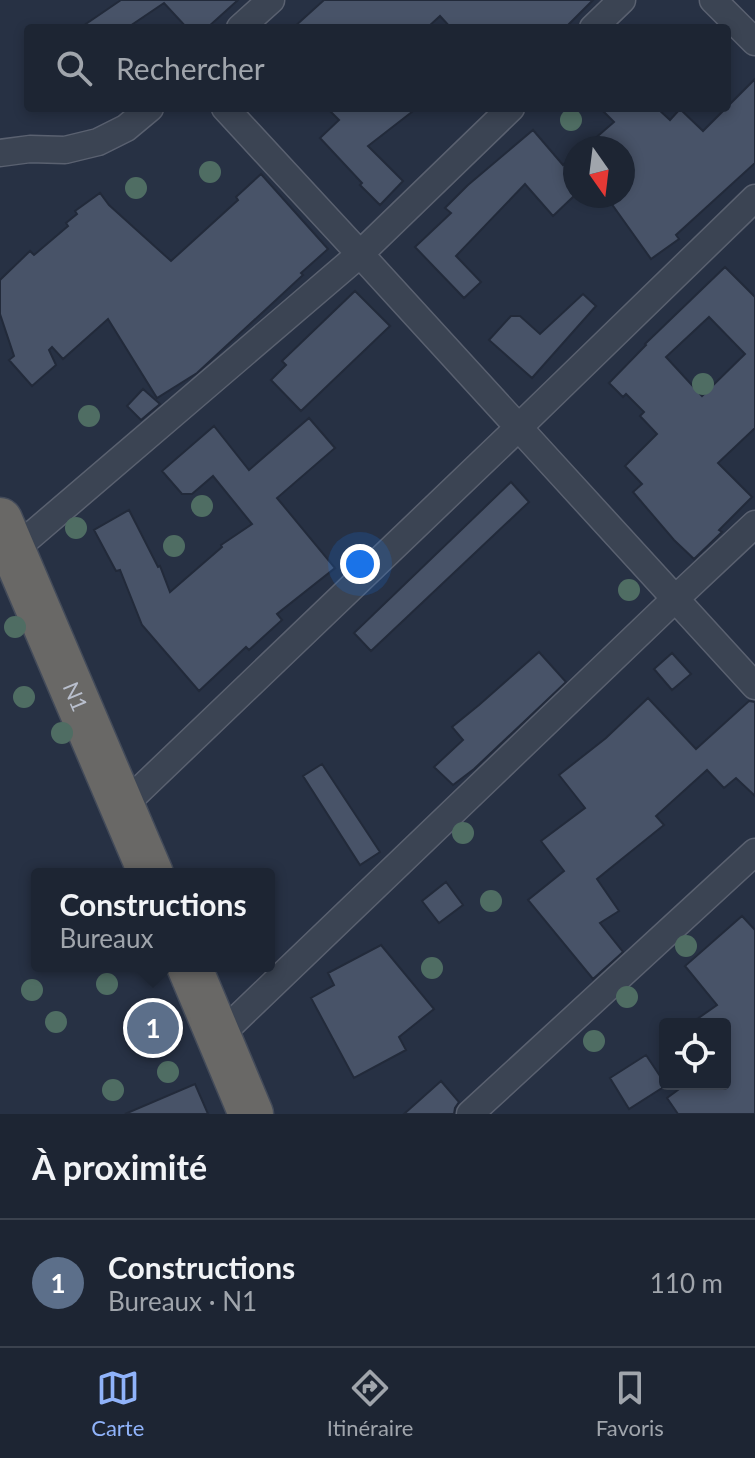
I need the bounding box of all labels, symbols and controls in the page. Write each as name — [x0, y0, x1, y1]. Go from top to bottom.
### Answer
search box — [24, 24, 731, 112]
icon: search — [52, 46, 96, 90]
text: Rechercher — [116, 50, 265, 86]
north arrow — [563, 136, 635, 208]
your location — [340, 544, 380, 584]
street label: N1 — [58, 678, 94, 715]
popup — [31, 868, 275, 972]
text: Constructions — [59, 886, 247, 922]
text: Bureaux — [59, 922, 153, 954]
pin: 1 — [127, 998, 179, 1058]
map controls — [659, 1018, 731, 1090]
button: locate — [659, 1018, 731, 1090]
text: À proximité — [32, 1146, 207, 1187]
text: Constructions — [108, 1249, 295, 1285]
text: 1 — [50, 1267, 66, 1299]
text: 110 m — [650, 1267, 723, 1299]
text: Bureaux · N1 — [108, 1285, 257, 1317]
tab: Carte — [91, 1366, 144, 1441]
tab: Itinéraire — [327, 1366, 413, 1441]
tab: Favoris — [596, 1366, 664, 1441]

